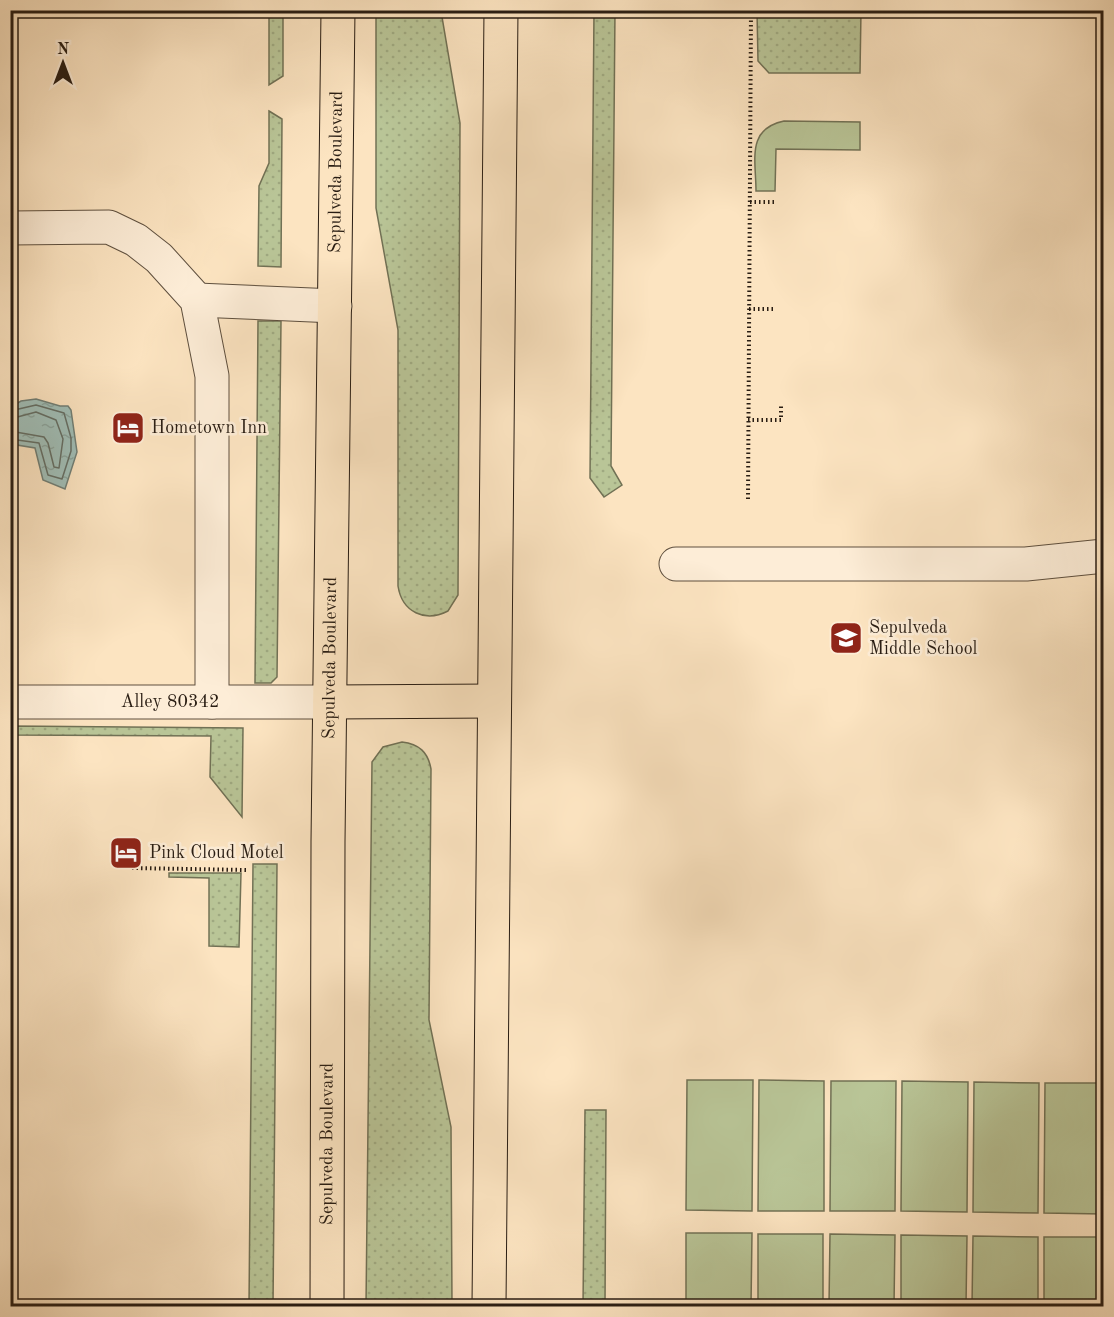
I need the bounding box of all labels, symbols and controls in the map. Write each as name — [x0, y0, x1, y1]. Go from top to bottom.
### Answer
north arrow — [33, 33, 93, 93]
text: N — [57, 42, 70, 58]
street label: Sepulveda Boulevard — [326, 91, 346, 253]
hotel icon: Hometown Inn — [110, 410, 146, 446]
place label: Hometown Inn — [151, 419, 267, 437]
street label: Sepulveda Boulevard — [320, 577, 340, 739]
place label: Sepulveda Middle School — [869, 619, 978, 658]
school or university icon: Sepulveda Middle School — [828, 620, 864, 656]
street label: Alley 80342 — [121, 693, 219, 711]
hotel icon: Pink Cloud Motel — [108, 835, 144, 871]
place label: Pink Cloud Motel — [149, 844, 284, 862]
street label: Sepulveda Boulevard — [318, 1063, 337, 1225]

